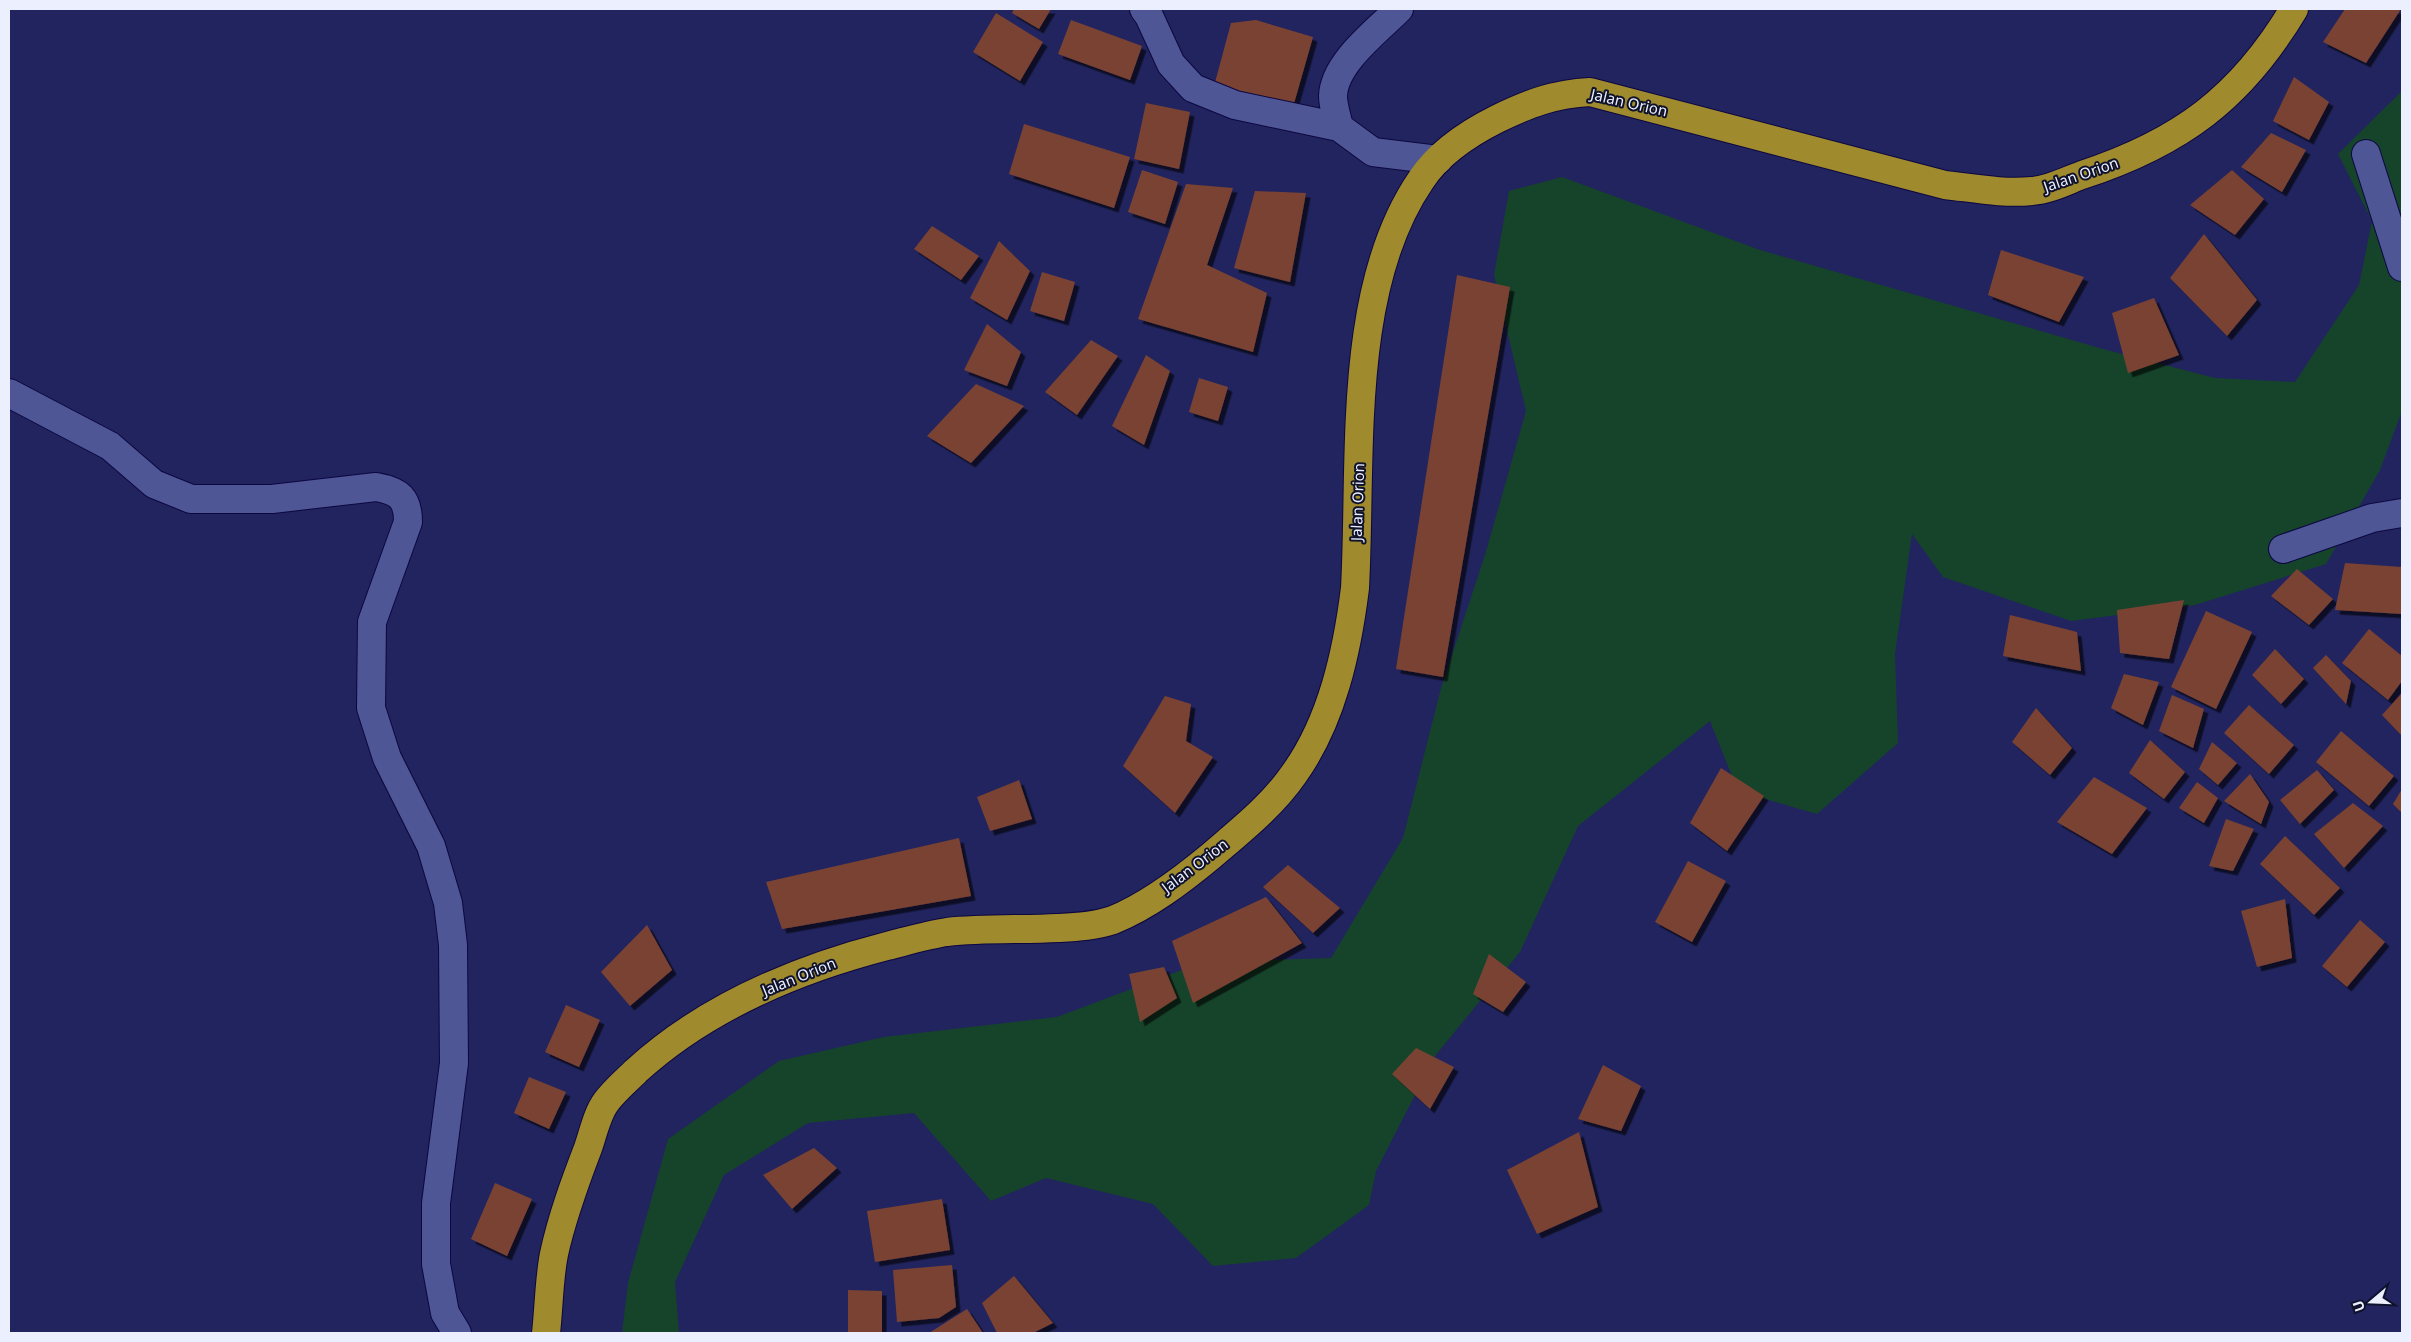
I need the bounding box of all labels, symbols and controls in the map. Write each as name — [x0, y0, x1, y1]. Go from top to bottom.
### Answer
street label: Jalan Orion — [1587, 83, 1670, 121]
street label: Jalan Orion — [2039, 152, 2121, 197]
street label: Jalan Orion — [1346, 463, 1368, 543]
street label: Jalan Orion — [1156, 834, 1232, 898]
street label: Jalan Orion — [757, 952, 839, 1001]
north arrow — [2346, 1277, 2396, 1327]
text: U — [2348, 1298, 2369, 1314]

